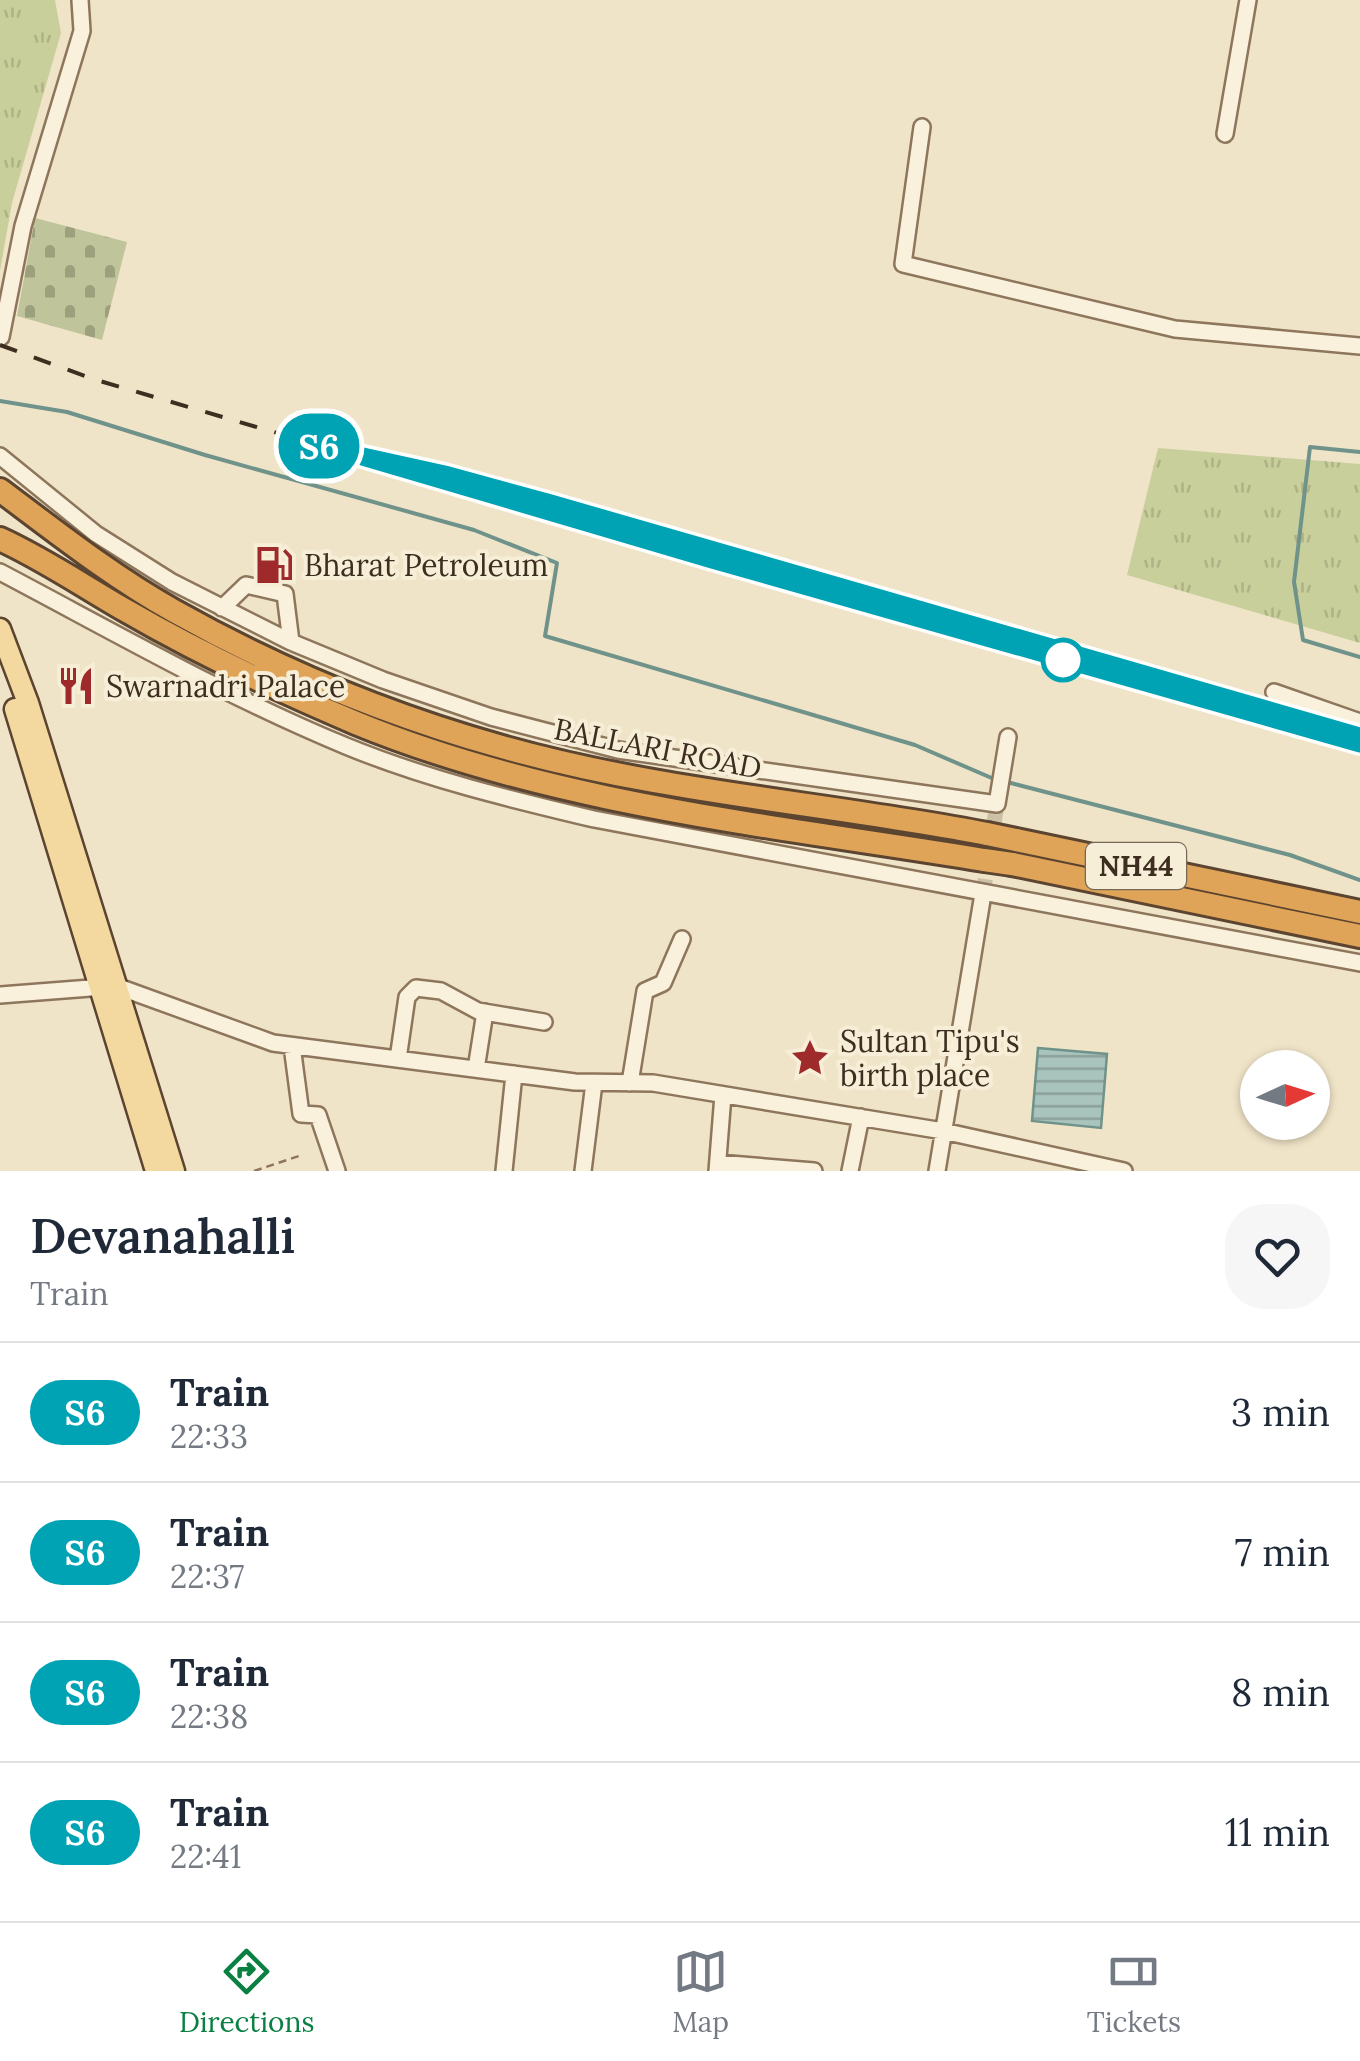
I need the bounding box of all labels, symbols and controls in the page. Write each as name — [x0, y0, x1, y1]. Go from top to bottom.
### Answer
line badge: S6 — [274, 414, 364, 478]
text: S6 — [298, 424, 340, 469]
fuel station icon: Bharat Petroleum — [253, 544, 295, 586]
place label: Bharat Petroleum — [304, 546, 548, 584]
unlabelled marker — [1042, 639, 1084, 681]
restaurant icon: Swarnadri Palace — [55, 665, 97, 707]
place label: Swarnadri Palace — [106, 667, 345, 705]
street label: BALLARI ROAD — [551, 709, 765, 787]
road number: NH44 — [1086, 843, 1186, 889]
place label: Sultan Tipu's birth place — [840, 1022, 1020, 1094]
place icon: Sultan Tipu's birth place — [789, 1037, 831, 1079]
north arrow — [1240, 1050, 1330, 1140]
map controls — [1240, 1050, 1330, 1140]
button: heart — [1225, 1204, 1330, 1309]
text: Devanahalli — [30, 1205, 295, 1266]
text: Train — [30, 1273, 109, 1314]
text: Train — [170, 1368, 269, 1416]
text: 3 min — [1231, 1388, 1330, 1436]
text: S6 — [64, 1390, 106, 1435]
text: 22:33 — [170, 1416, 248, 1457]
text: Train — [170, 1508, 269, 1556]
text: 7 min — [1235, 1528, 1330, 1576]
text: S6 — [64, 1530, 106, 1575]
text: 22:37 — [170, 1556, 244, 1597]
text: Train — [170, 1648, 269, 1696]
text: 8 min — [1231, 1668, 1330, 1716]
text: S6 — [64, 1670, 106, 1715]
text: 22:38 — [170, 1696, 248, 1737]
text: Train — [170, 1788, 269, 1836]
text: 11 min — [1225, 1808, 1330, 1856]
text: S6 — [64, 1810, 106, 1855]
text: 22:41 — [170, 1836, 241, 1877]
tab: Directions — [179, 1944, 314, 2040]
tab: Map — [672, 1944, 729, 2040]
tab: Tickets — [1087, 1944, 1181, 2040]

